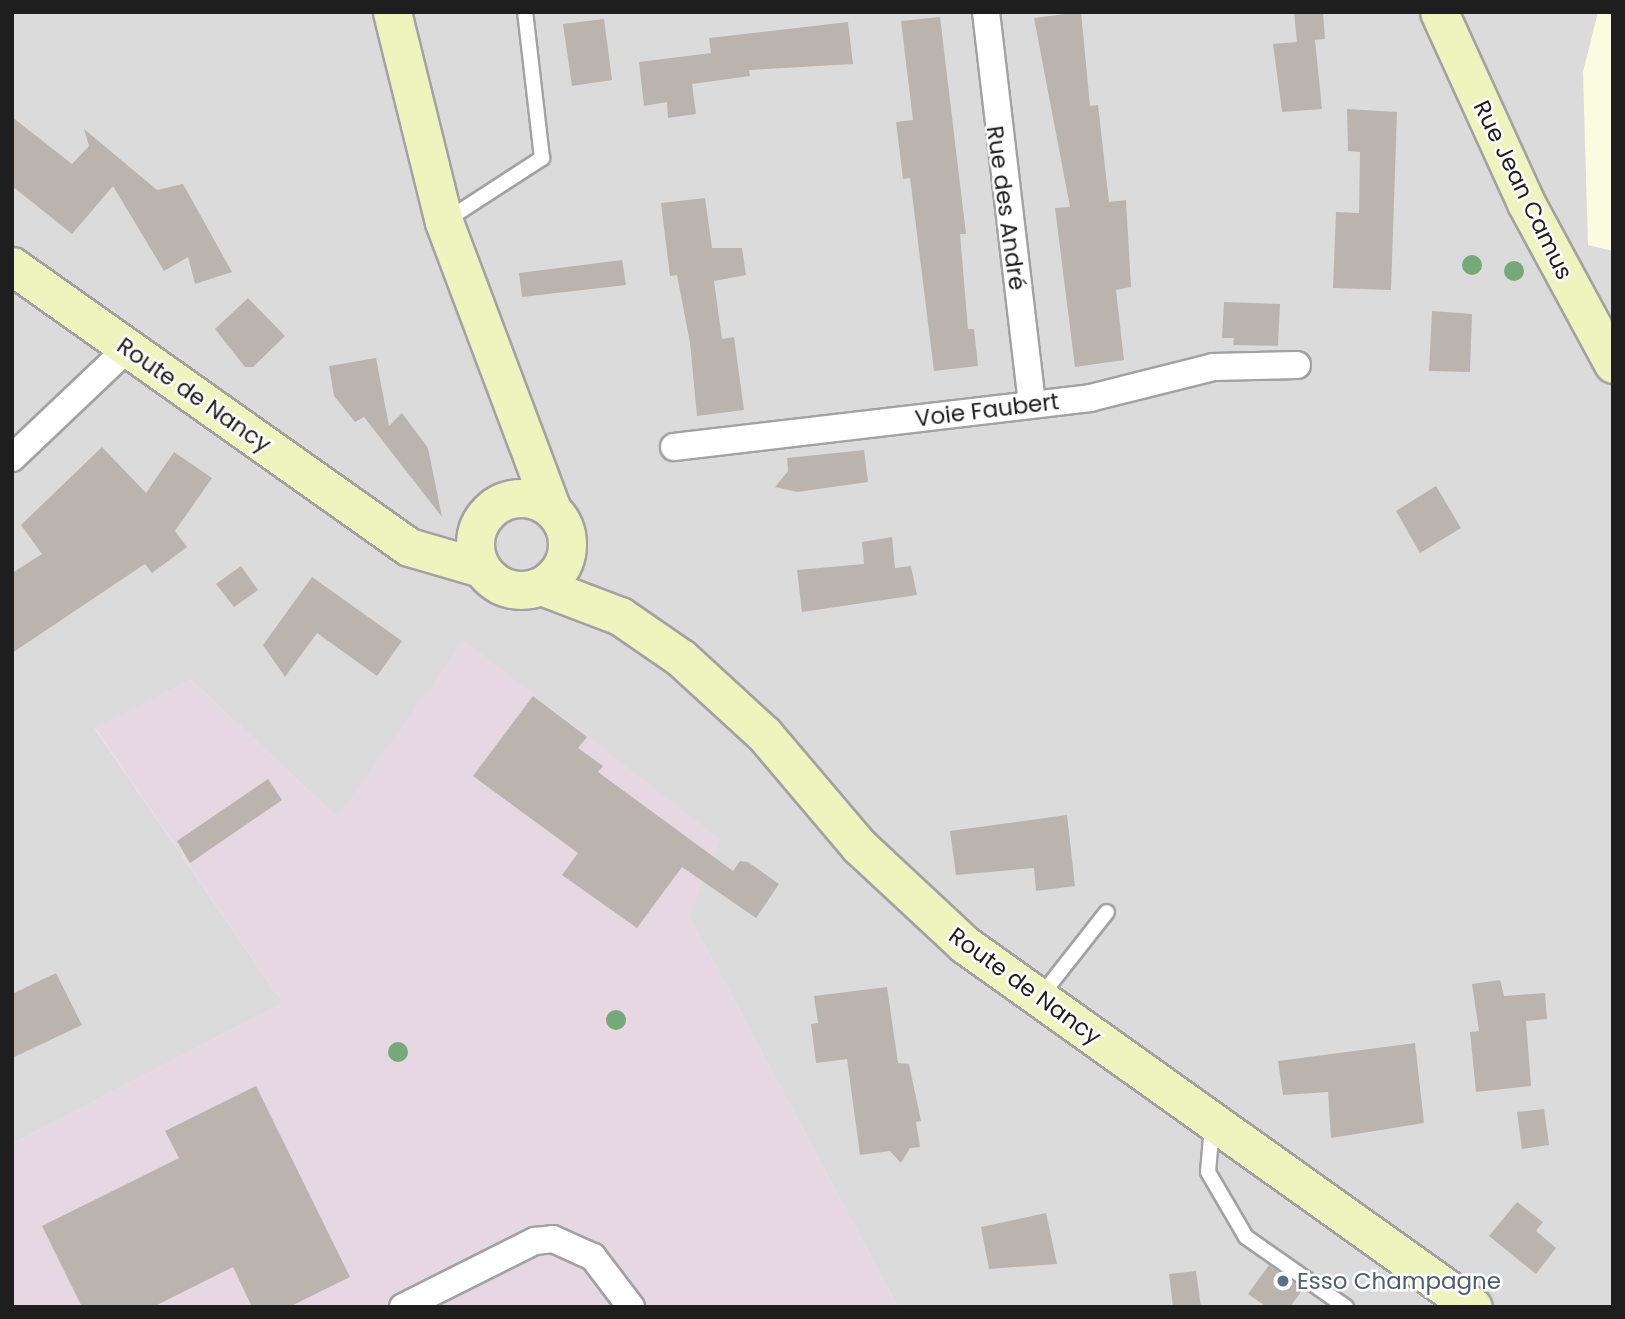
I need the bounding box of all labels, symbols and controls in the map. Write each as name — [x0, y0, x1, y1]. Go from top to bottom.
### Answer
street label: Rue Jean Camus — [1468, 96, 1578, 284]
street label: Rue des André — [981, 124, 1031, 292]
street label: Route de Nancy — [112, 332, 276, 458]
street label: Voie Faubert — [913, 387, 1061, 433]
street label: Route de Nancy — [943, 921, 1107, 1051]
place label: Esso Champagne — [1297, 1267, 1501, 1295]
marker: Esso Champagne — [1275, 1273, 1291, 1289]

